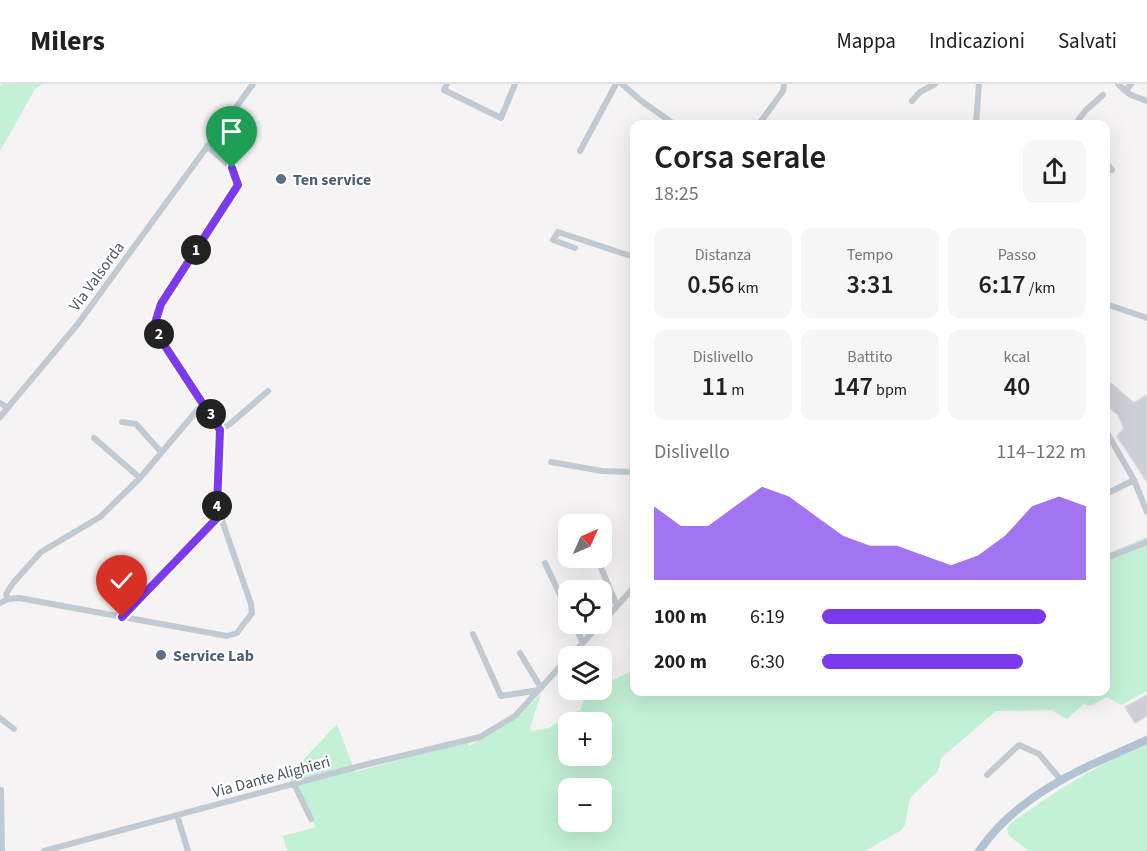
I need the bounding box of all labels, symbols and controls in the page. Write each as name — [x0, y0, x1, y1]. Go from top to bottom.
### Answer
text: Milers — [30, 21, 105, 61]
text: Mappa — [837, 26, 896, 56]
text: Indicazioni — [929, 26, 1025, 56]
text: Salvati — [1058, 26, 1117, 56]
pin — [206, 106, 257, 168]
icon: arrive — [215, 115, 248, 148]
text: Corsa serale — [654, 134, 826, 181]
button: share — [1023, 140, 1086, 203]
place label: Ten service — [293, 169, 371, 191]
marker: Ten service — [274, 172, 288, 186]
text: 18:25 — [654, 180, 699, 208]
pin: 1 — [181, 235, 211, 265]
street label: Via Valsorda — [64, 237, 130, 316]
text: 1 — [192, 239, 200, 261]
text: Distanza — [695, 244, 751, 266]
text: Tempo — [847, 244, 893, 266]
text: Passo — [998, 244, 1036, 266]
text: 0.56 — [687, 266, 734, 303]
text: 3:31 — [846, 266, 894, 303]
text: 6:17 — [978, 266, 1026, 303]
text: km — [734, 277, 759, 299]
text: /km — [1026, 277, 1056, 299]
pin: 2 — [144, 319, 174, 349]
text: 2 — [155, 323, 163, 345]
text: Dislivello — [693, 346, 753, 368]
text: Battito — [847, 346, 893, 368]
text: kcal — [1004, 346, 1030, 368]
text: 11 — [701, 368, 728, 405]
text: 147 — [833, 368, 873, 405]
text: 40 — [1004, 368, 1030, 405]
text: m — [728, 379, 745, 401]
text: bpm — [873, 379, 907, 401]
pin: 3 — [196, 399, 226, 429]
text: 3 — [207, 403, 215, 425]
text: Dislivello — [654, 438, 730, 466]
text: 114–122 m — [996, 438, 1086, 466]
pin: 4 — [202, 491, 232, 521]
text: 4 — [213, 495, 221, 517]
north arrow — [558, 514, 612, 568]
map controls — [558, 514, 612, 832]
pin — [96, 555, 147, 617]
icon: check — [105, 564, 138, 597]
button: locate — [558, 580, 612, 634]
text: 100 m — [654, 603, 707, 631]
text: 6:19 — [750, 603, 785, 631]
place label: Service Lab — [173, 645, 254, 667]
button: layers — [558, 646, 612, 700]
marker: Service Lab — [154, 648, 168, 662]
text: 200 m — [654, 648, 707, 676]
text: 6:30 — [750, 648, 785, 676]
button: + — [558, 712, 612, 766]
street label: Via Dante Alighieri — [210, 751, 333, 803]
button: − — [558, 778, 612, 832]

